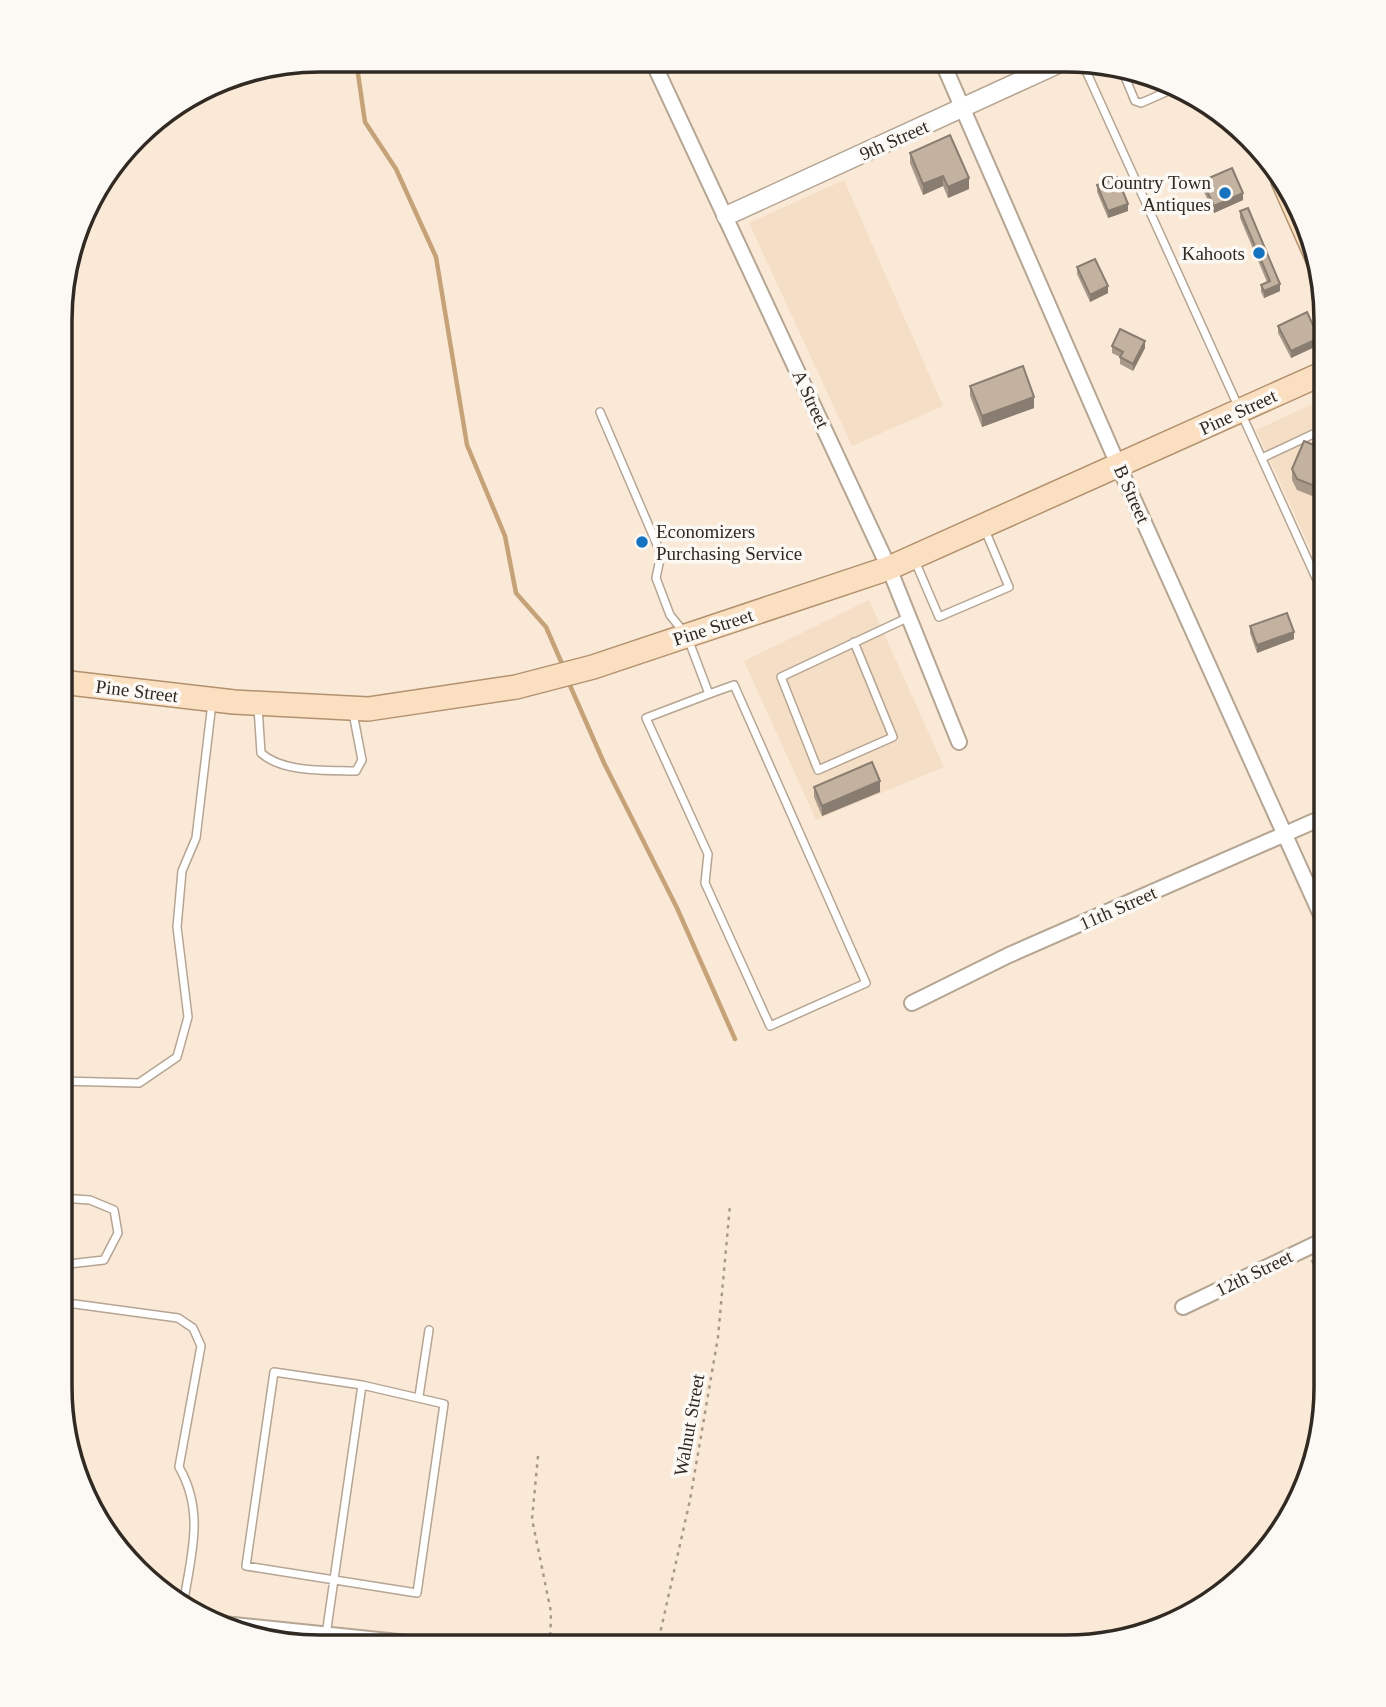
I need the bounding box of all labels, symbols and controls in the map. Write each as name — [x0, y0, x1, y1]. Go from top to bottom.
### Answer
street label: 9th Street — [856, 115, 932, 165]
place label: Country Town Antiques — [1101, 172, 1211, 215]
marker: Country Town Antiques — [1217, 185, 1233, 201]
place label: Kahoots — [1182, 243, 1245, 264]
marker: Kahoots — [1251, 245, 1267, 261]
street label: A Street — [788, 367, 834, 432]
street label: Pine Street — [1196, 385, 1281, 439]
street label: B Street — [1110, 462, 1154, 527]
place label: Economizers Purchasing Service — [656, 521, 802, 564]
marker: Economizers Purchasing Service — [634, 534, 650, 550]
street label: Pine Street — [670, 604, 756, 650]
street label: Pine Street — [95, 676, 180, 707]
street label: 11th Street — [1076, 881, 1160, 934]
street label: 12th Street — [1212, 1245, 1296, 1301]
street label: Walnut Street — [670, 1372, 708, 1478]

